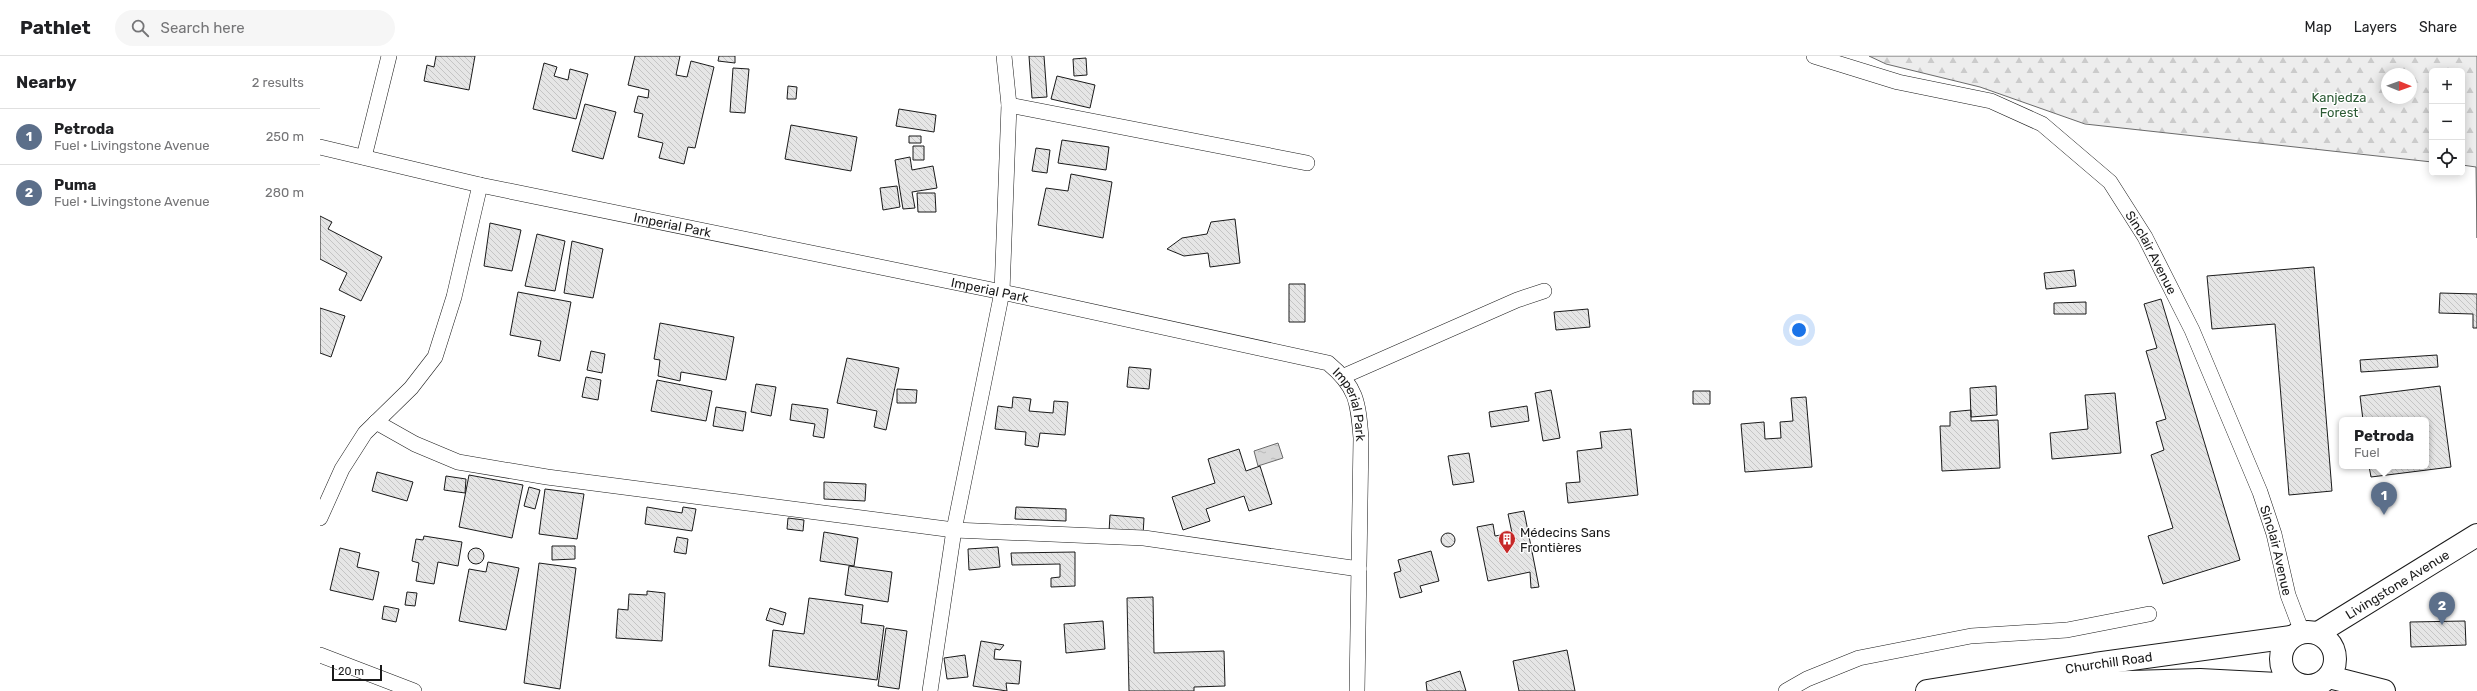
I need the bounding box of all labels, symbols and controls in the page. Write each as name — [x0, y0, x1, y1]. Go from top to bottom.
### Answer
search box — [115, 10, 395, 46]
text: Pathlet — [20, 16, 91, 39]
icon: search — [129, 17, 151, 39]
text: Search here — [161, 19, 245, 37]
text: Map — [2305, 19, 2332, 36]
text: Layers — [2354, 19, 2397, 36]
text: Share — [2419, 19, 2457, 36]
north arrow — [2381, 68, 2417, 104]
map controls — [2429, 68, 2465, 176]
button: + — [2429, 68, 2465, 104]
text: Nearby — [16, 72, 77, 92]
text: 2 results — [252, 75, 304, 90]
park label: Kanjedza Forest — [2312, 90, 2366, 120]
button: − — [2429, 104, 2465, 140]
text: Petroda — [54, 120, 114, 138]
text: 1 — [26, 129, 32, 144]
text: 250 m — [266, 129, 304, 144]
text: Fuel · Livingstone Avenue — [54, 138, 210, 153]
button: locate — [2429, 140, 2465, 176]
text: Puma — [54, 176, 96, 194]
text: 2 — [25, 185, 33, 200]
text: 280 m — [265, 185, 304, 200]
text: Fuel · Livingstone Avenue — [54, 194, 210, 209]
street label: Sinclair Avenue — [2123, 208, 2180, 297]
street label: Imperial Park — [632, 209, 713, 240]
street label: Imperial Park — [950, 274, 1030, 305]
your location — [1789, 320, 1809, 340]
street label: Imperial Park — [1330, 364, 1369, 442]
popup — [2339, 417, 2429, 469]
text: Petroda — [2354, 427, 2414, 445]
text: Fuel — [2354, 445, 2380, 460]
pin: 1 — [2371, 482, 2397, 515]
street label: Sinclair Avenue — [2257, 503, 2295, 597]
place label: Médecins Sans Frontières — [1520, 525, 1611, 555]
building icon: Médecins Sans Frontières — [1497, 529, 1517, 554]
street label: Livingstone Avenue — [2342, 547, 2452, 622]
pin: 2 — [2429, 592, 2455, 625]
street label: Churchill Road — [2064, 649, 2153, 676]
scale bar — [332, 663, 382, 682]
text: 20 m — [338, 665, 364, 678]

